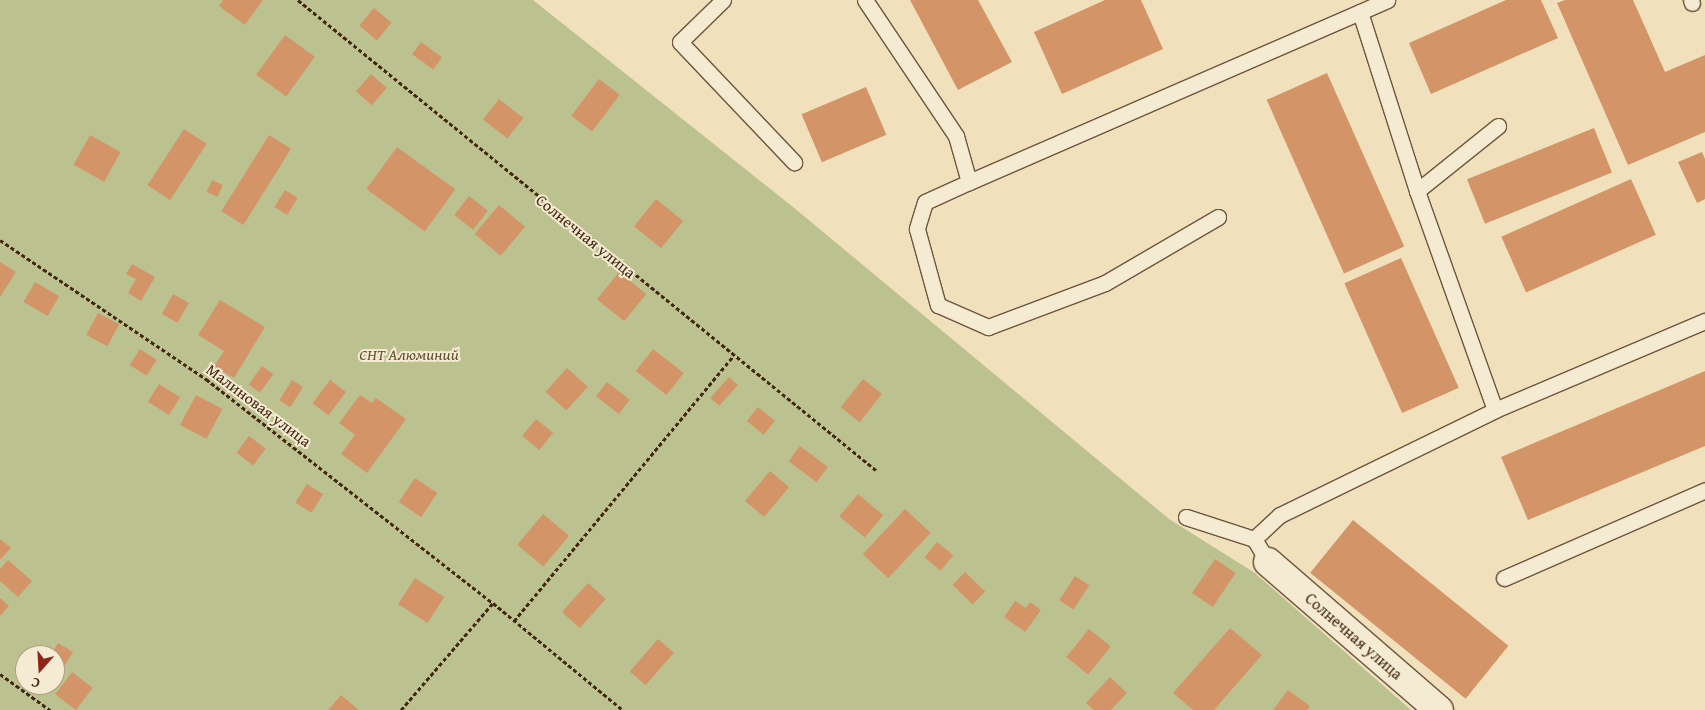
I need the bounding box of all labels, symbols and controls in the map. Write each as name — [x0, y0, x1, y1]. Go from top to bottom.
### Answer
street label: Солнечная улица — [532, 190, 640, 282]
park label: СНТ Алюминий — [359, 344, 459, 364]
street label: Малиновая улица — [203, 359, 315, 451]
street label: Солнечная улица — [1301, 588, 1407, 684]
north arrow — [15, 645, 65, 695]
text: С — [28, 672, 42, 694]

